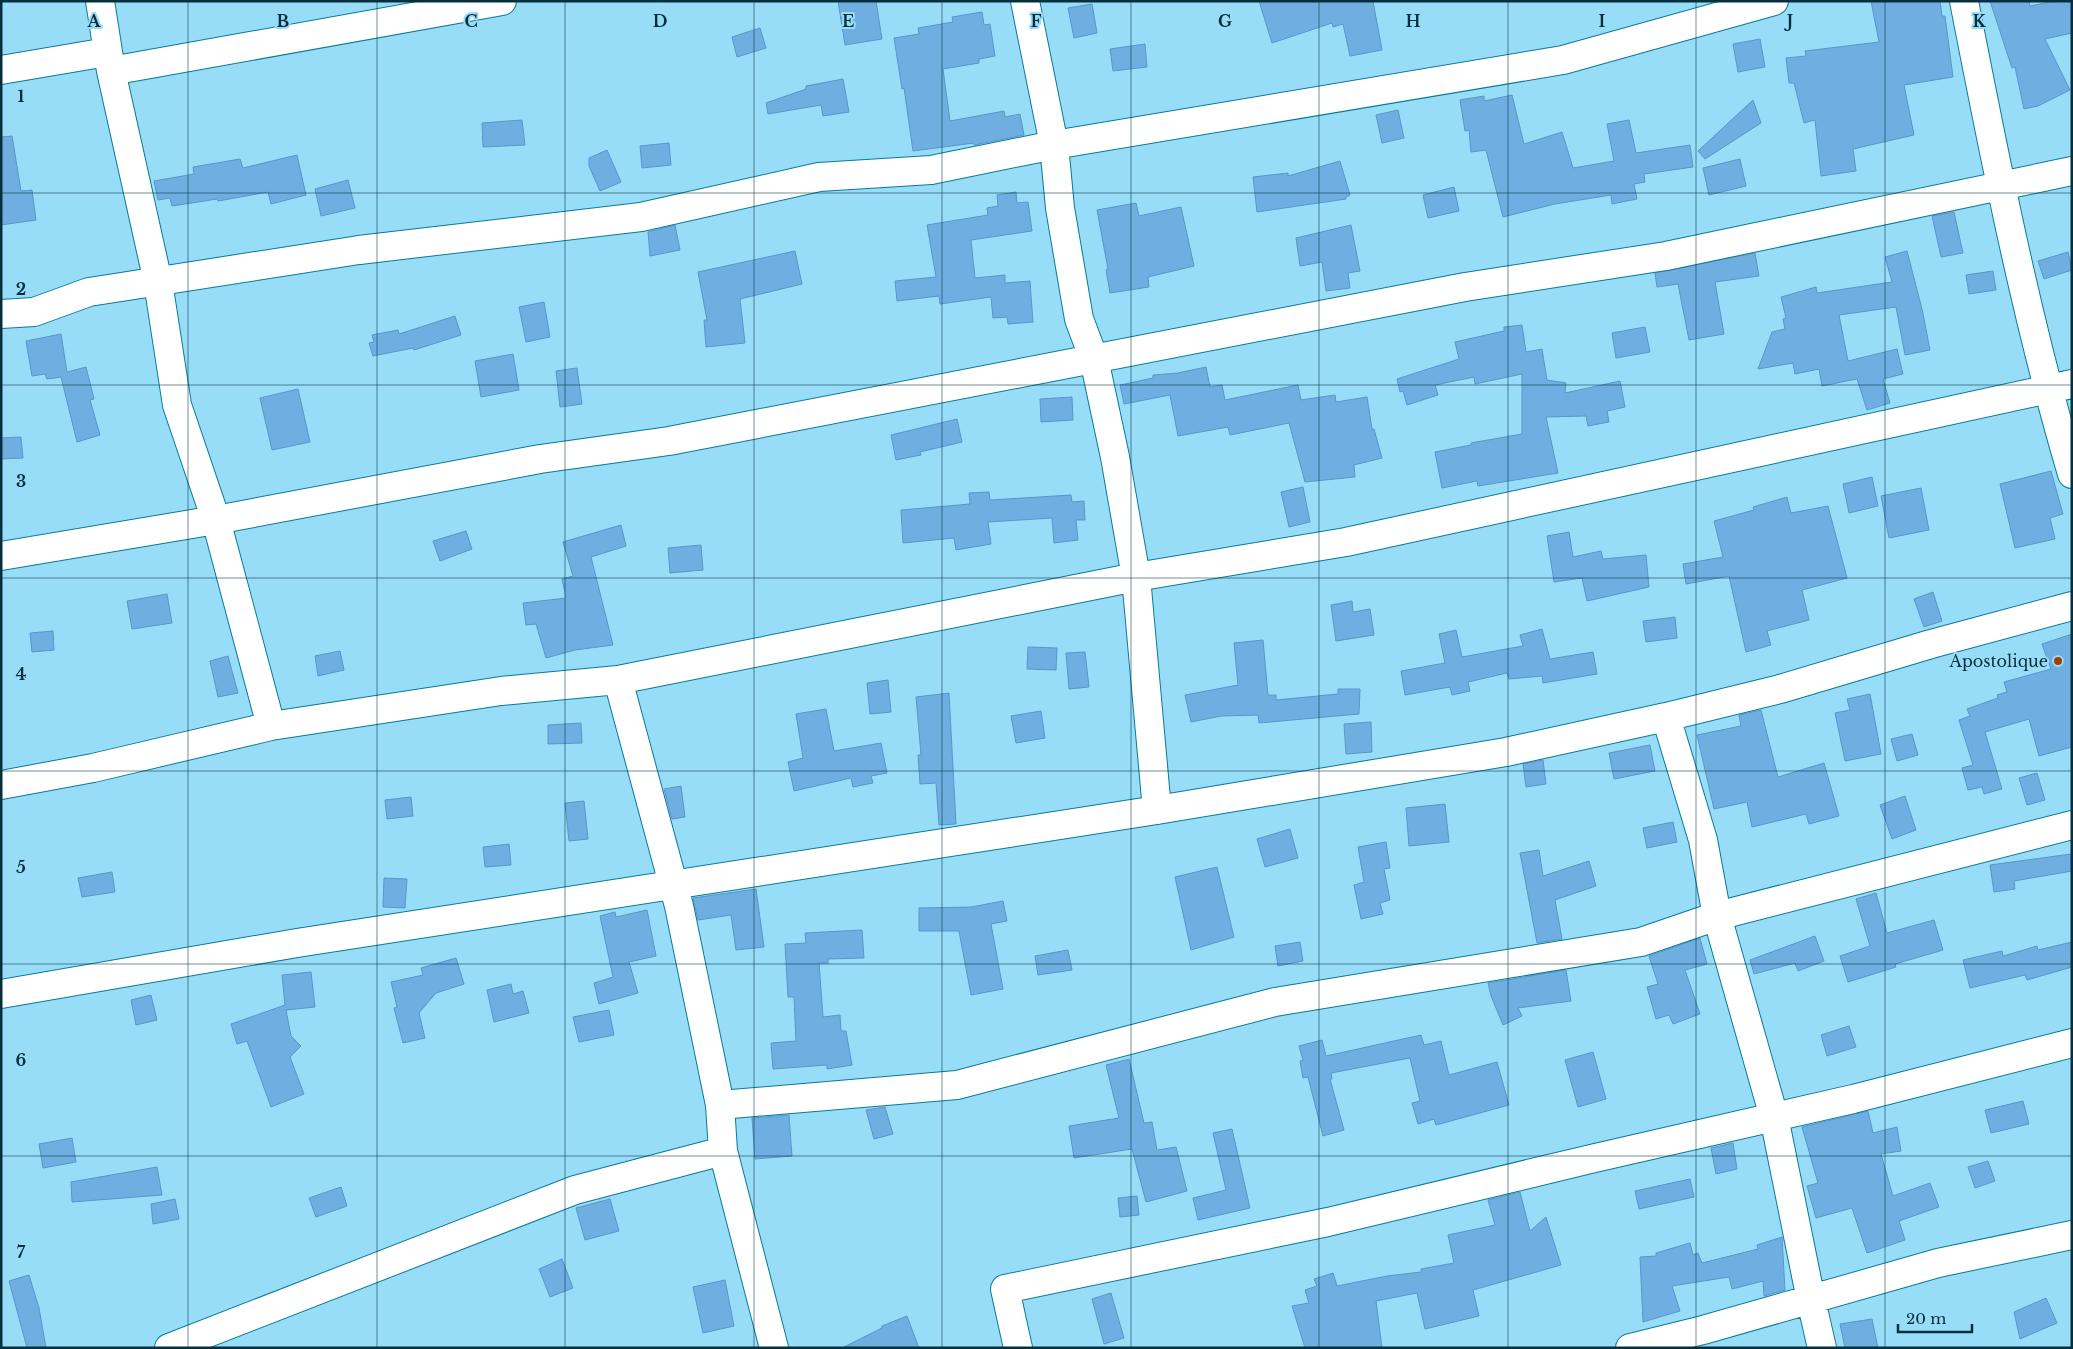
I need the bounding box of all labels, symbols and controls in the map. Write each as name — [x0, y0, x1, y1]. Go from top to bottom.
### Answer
text: A — [87, 11, 102, 31]
text: B — [277, 11, 290, 31]
text: C — [464, 11, 478, 31]
text: D — [653, 11, 667, 31]
text: E — [842, 11, 854, 31]
text: F — [1030, 11, 1042, 31]
text: G — [1218, 11, 1232, 31]
text: H — [1405, 11, 1421, 31]
text: I — [1599, 11, 1606, 31]
text: J — [1784, 11, 1793, 31]
text: K — [1972, 11, 1986, 31]
text: 1 — [18, 86, 25, 106]
text: 2 — [16, 279, 26, 299]
text: 3 — [16, 471, 26, 491]
place label: Apostolique — [1949, 651, 2048, 671]
marker: Apostolique — [2052, 655, 2064, 667]
text: 4 — [16, 664, 26, 684]
text: 5 — [16, 857, 26, 877]
text: 6 — [16, 1050, 27, 1070]
text: 7 — [17, 1242, 26, 1262]
scale bar — [1898, 1302, 1972, 1334]
text: 20 m — [1906, 1309, 1946, 1328]

